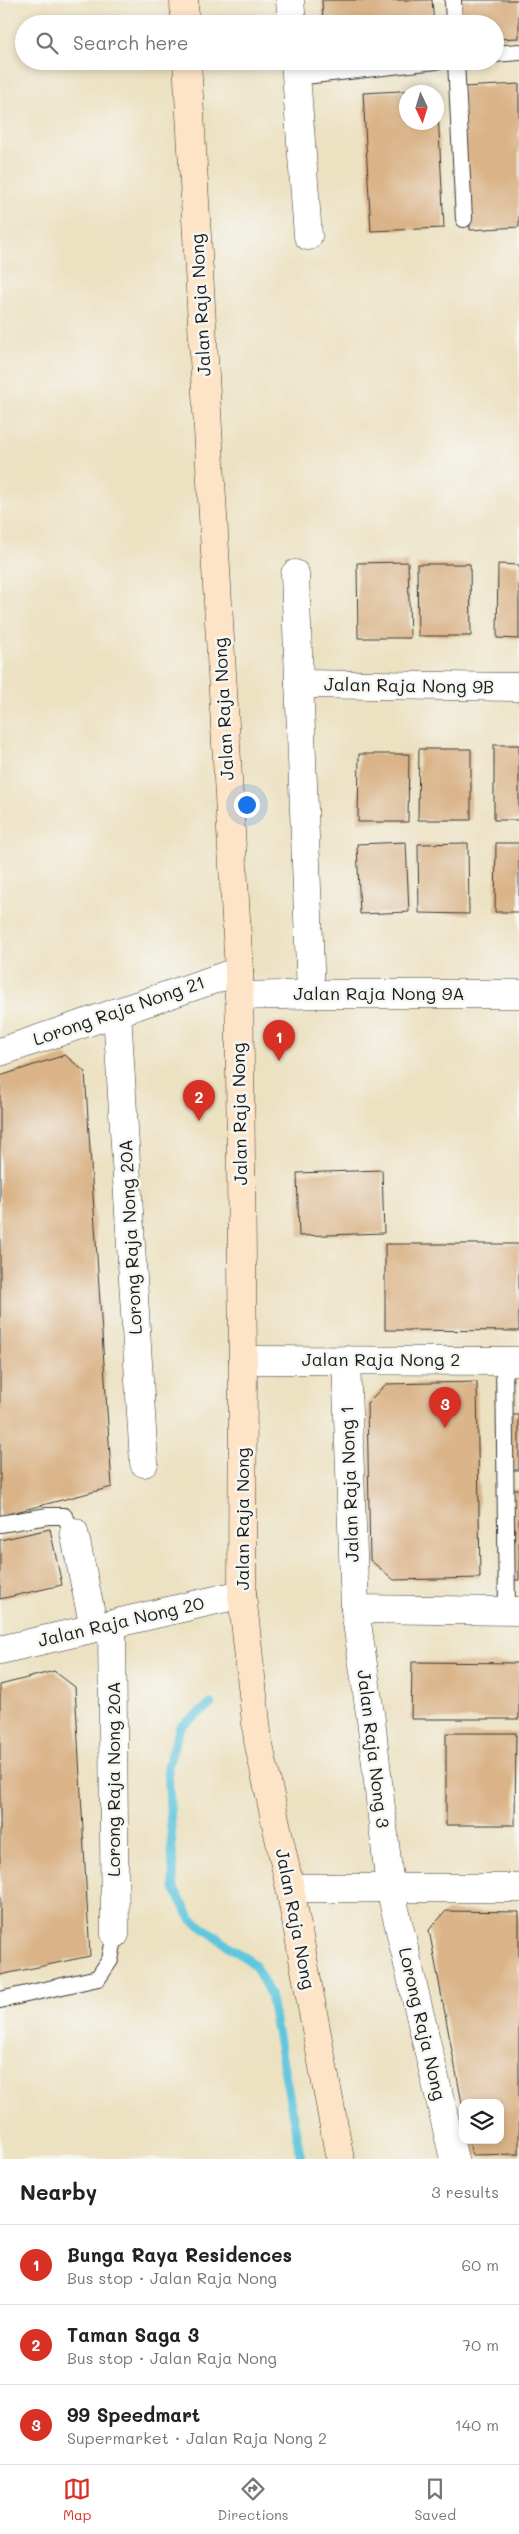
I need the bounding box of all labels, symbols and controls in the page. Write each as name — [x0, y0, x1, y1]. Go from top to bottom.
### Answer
search box — [15, 15, 504, 70]
icon: search — [33, 29, 61, 57]
text: Search here — [73, 30, 189, 55]
north arrow — [399, 85, 444, 130]
street label: Jalan Raja Nong — [184, 233, 216, 377]
street label: Jalan Raja Nong — [207, 637, 239, 781]
street label: Jalan Raja Nong 9B — [324, 672, 494, 698]
your location — [234, 792, 260, 818]
street label: Lorong Raja Nong 21 — [30, 969, 208, 1051]
street label: Jalan Raja Nong 9A — [293, 981, 465, 1005]
pin: 1 — [263, 1020, 295, 1061]
street label: Jalan Raja Nong — [226, 1042, 252, 1186]
pin: 2 — [183, 1080, 215, 1121]
street label: Lorong Raja Nong 20A — [113, 1139, 147, 1335]
street label: Jalan Raja Nong 2 — [302, 1347, 460, 1371]
pin: 3 — [429, 1387, 461, 1428]
street label: Jalan Raja Nong 1 — [334, 1405, 364, 1563]
street label: Jalan Raja Nong — [230, 1448, 254, 1590]
street label: Jalan Raja Nong 20 — [35, 1590, 206, 1652]
street label: Jalan Raja Nong 3 — [352, 1669, 396, 1829]
street label: Lorong Raja Nong 20A — [101, 1681, 125, 1877]
street label: Jalan Raja Nong — [271, 1846, 321, 1991]
street label: Lorong Raja Nong — [394, 1945, 452, 2103]
map controls — [459, 2099, 504, 2144]
button: layers — [459, 2099, 504, 2144]
text: Nearby — [20, 2178, 97, 2205]
text: 3 results — [431, 2181, 499, 2202]
text: Bunga Raya Residences — [67, 2242, 292, 2267]
text: 1 — [32, 2254, 40, 2275]
text: 60 m — [462, 2254, 499, 2275]
text: Bus stop · Jalan Raja Nong — [67, 2267, 277, 2288]
text: Taman Saga 3 — [67, 2322, 199, 2347]
text: 2 — [32, 2334, 40, 2355]
text: 70 m — [462, 2334, 499, 2355]
text: Bus stop · Jalan Raja Nong — [67, 2347, 277, 2368]
text: 99 Speedmart — [67, 2402, 200, 2427]
text: 3 — [31, 2414, 41, 2435]
text: 140 m — [455, 2414, 499, 2435]
text: Supermarket · Jalan Raja Nong 2 — [67, 2427, 327, 2448]
tab: Map — [63, 2475, 91, 2524]
tab: Directions — [217, 2475, 289, 2524]
tab: Saved — [414, 2475, 456, 2524]

